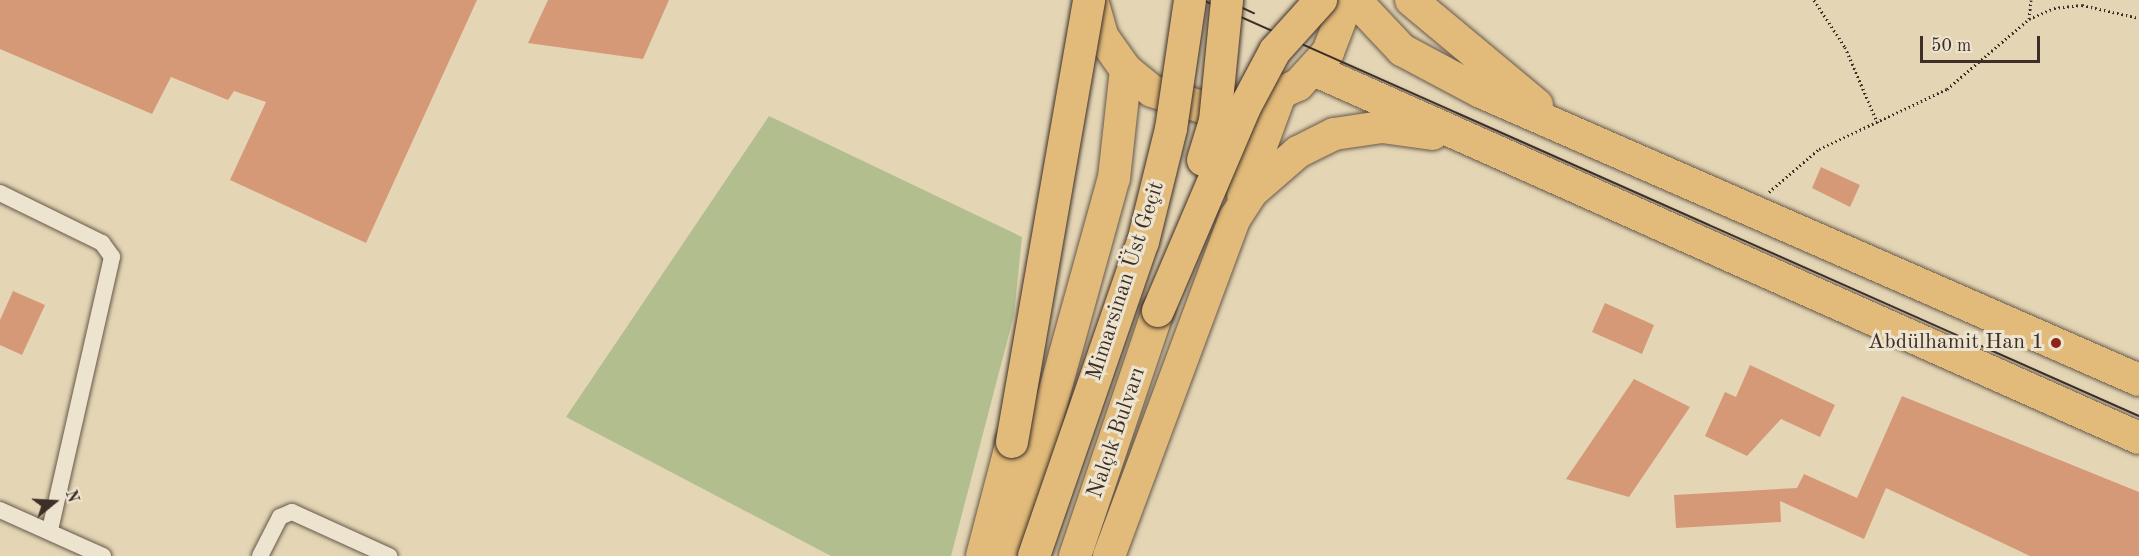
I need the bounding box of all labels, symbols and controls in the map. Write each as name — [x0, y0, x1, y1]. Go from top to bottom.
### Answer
scale bar — [1923, 24, 2043, 62]
text: 50 m — [1931, 37, 1971, 55]
street label: Mimarsinan Üst Geçit — [1081, 178, 1171, 384]
place label: Abdülhamit Han 1 — [1868, 330, 2044, 356]
marker: Abdülhamit Han 1 — [2049, 336, 2063, 350]
street label: Nalçık Bulvarı — [1082, 364, 1152, 502]
north arrow — [24, 472, 84, 532]
text: N — [62, 488, 81, 505]

